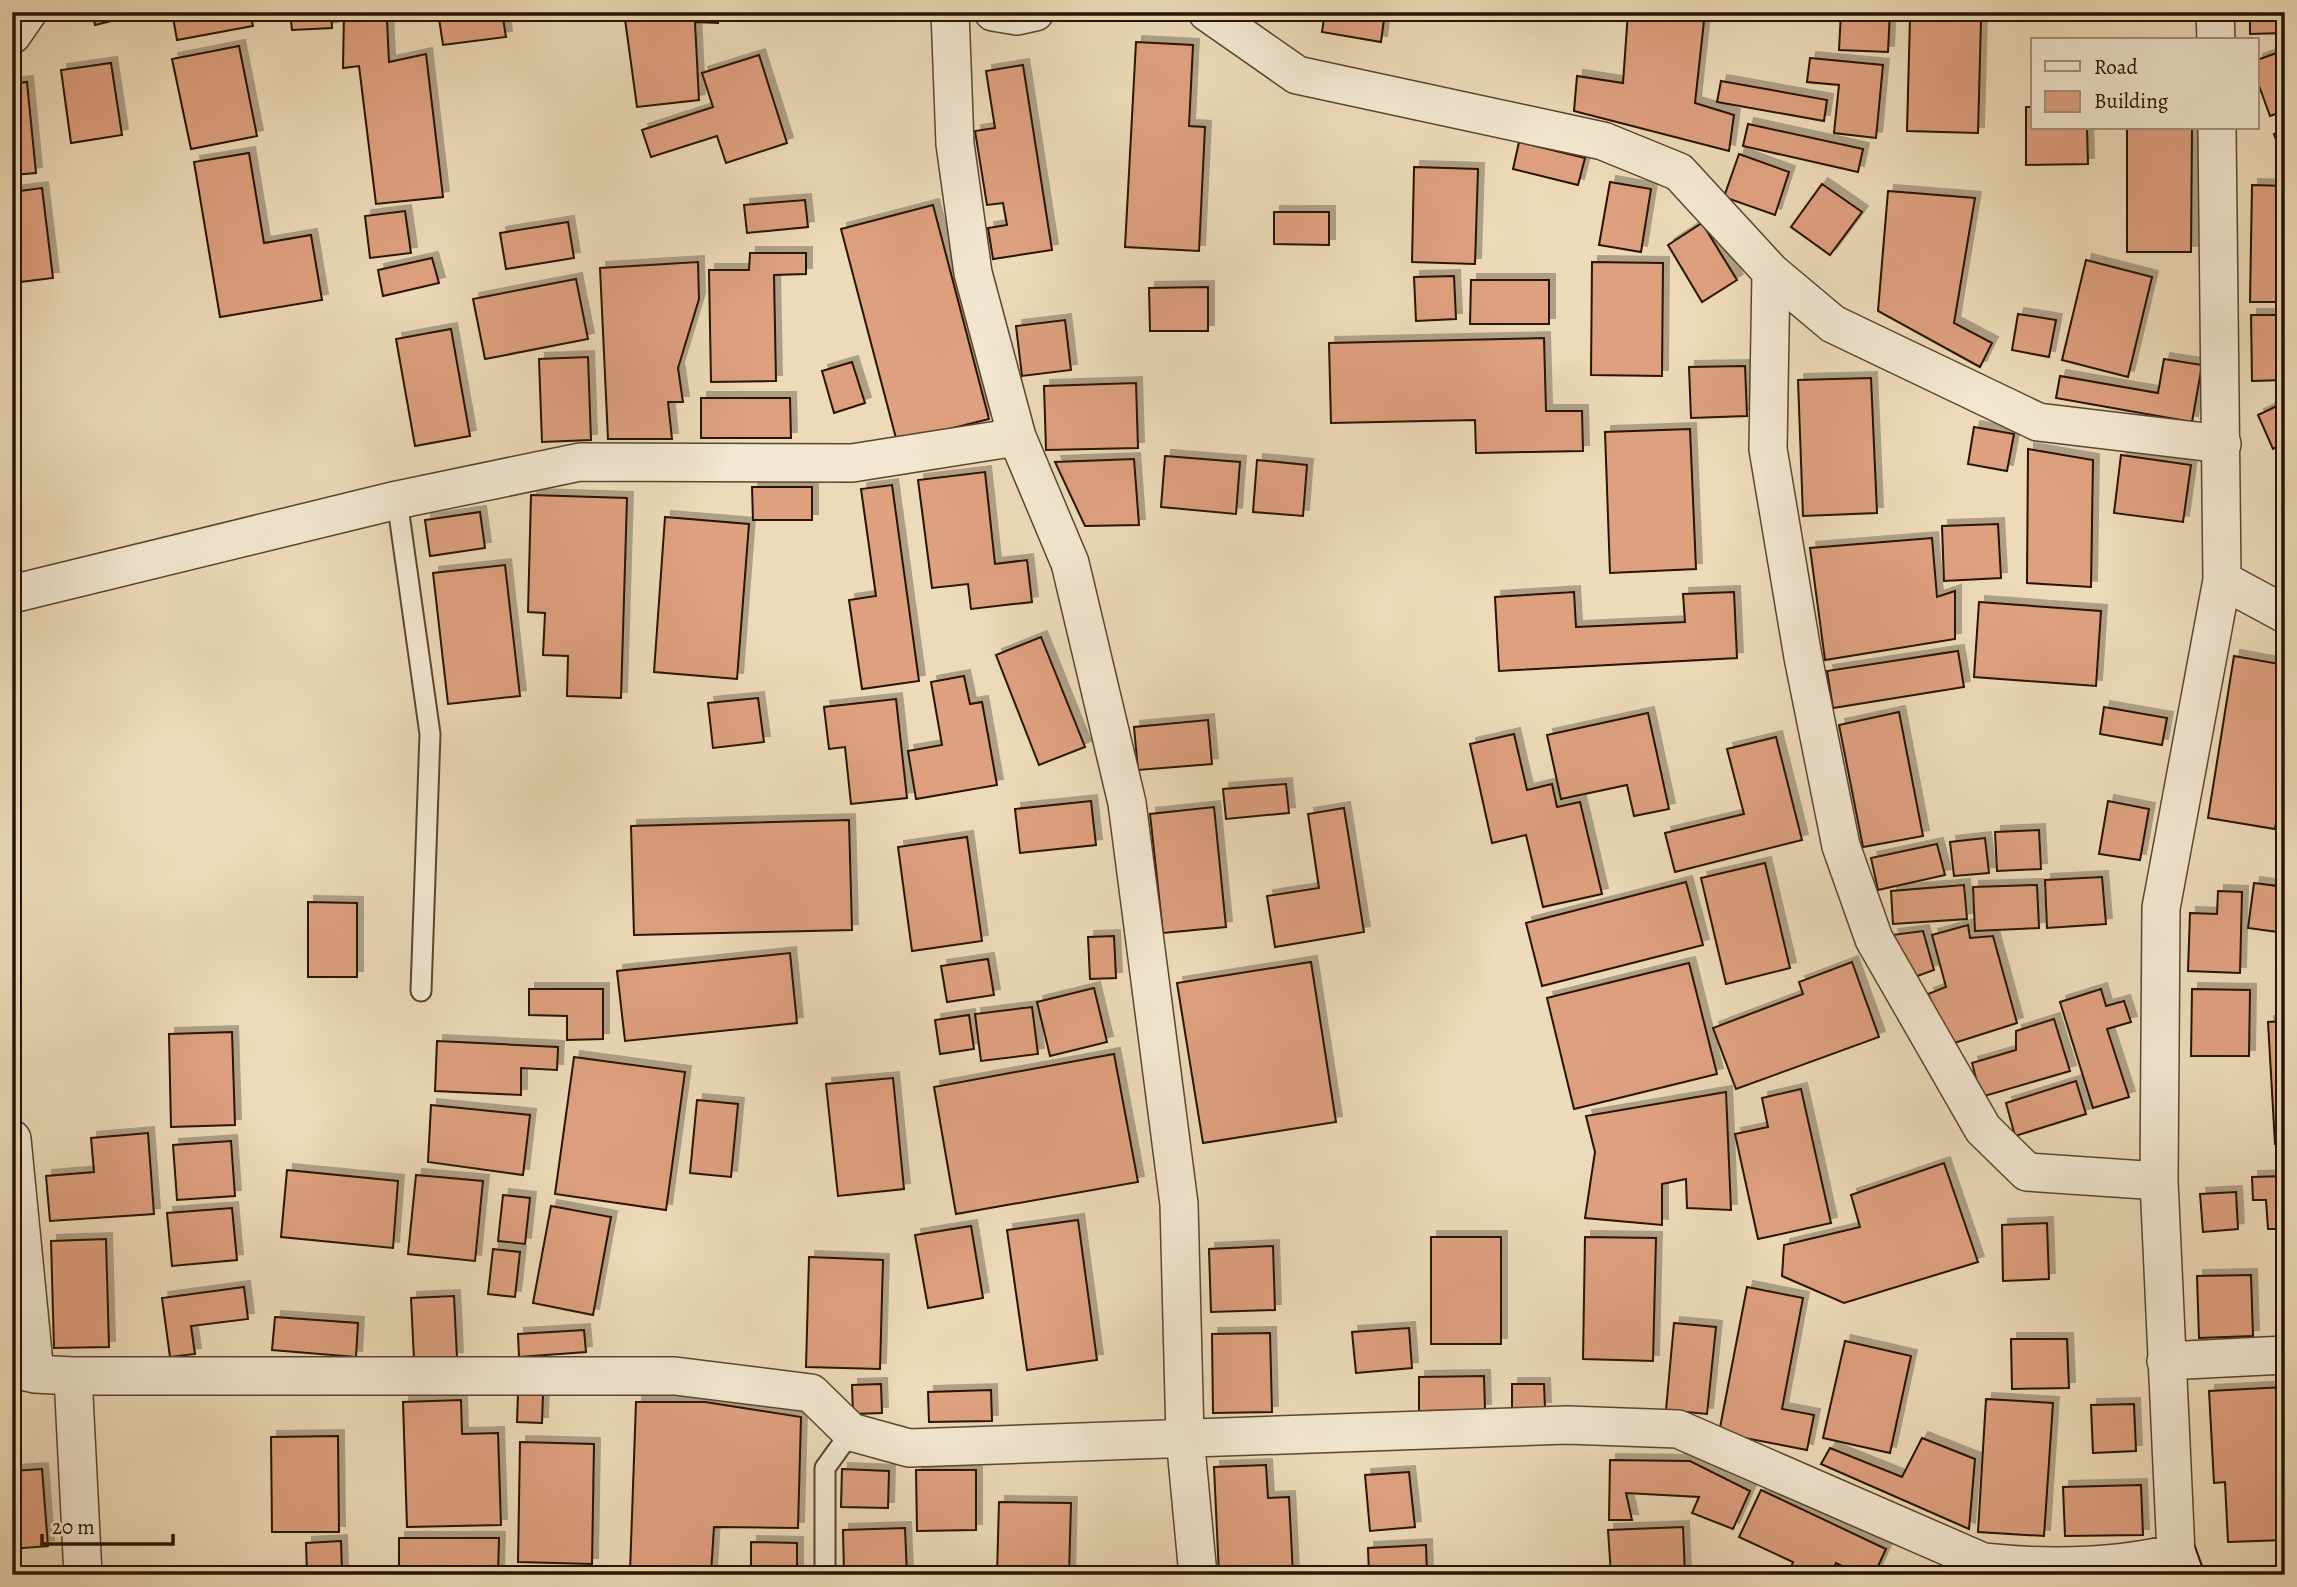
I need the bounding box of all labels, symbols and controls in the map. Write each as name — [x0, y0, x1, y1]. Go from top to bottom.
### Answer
legend — [2031, 38, 2258, 130]
text: Road — [2094, 53, 2138, 81]
text: Building — [2094, 87, 2169, 115]
scale bar — [42, 1503, 173, 1547]
text: 20 m — [52, 1513, 95, 1541]

